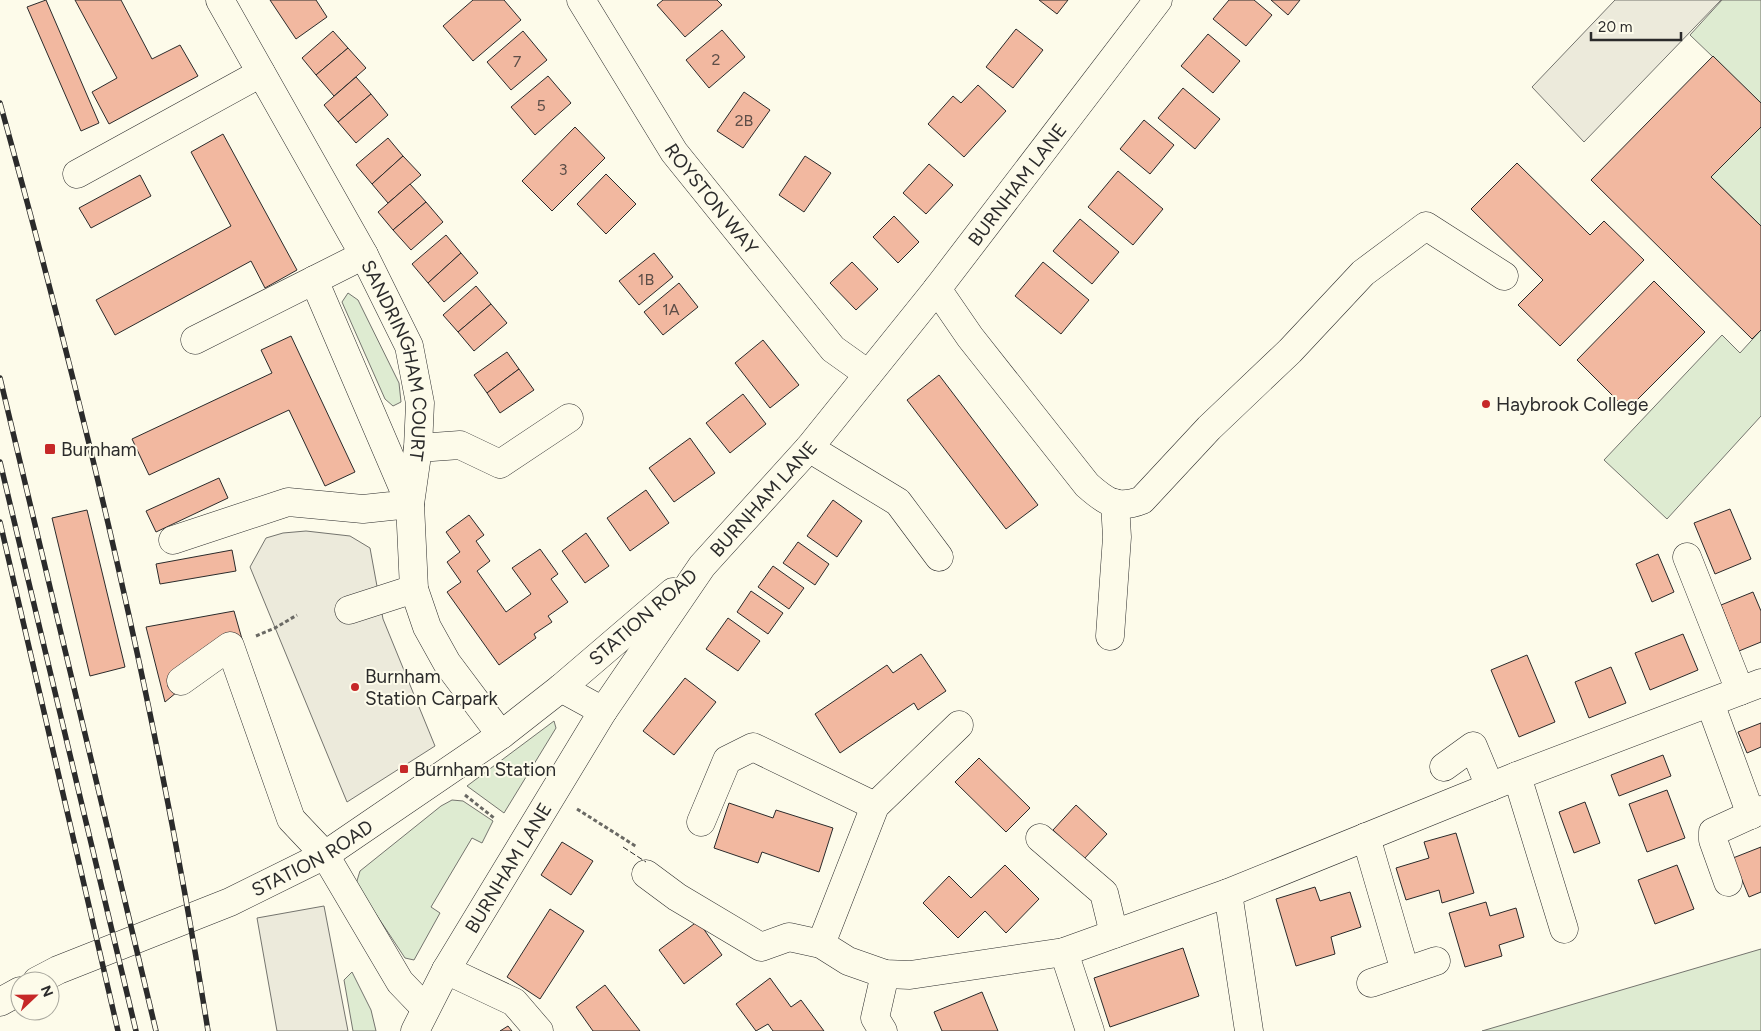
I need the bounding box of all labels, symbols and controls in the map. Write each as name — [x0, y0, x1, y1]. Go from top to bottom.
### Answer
scale bar — [1591, 10, 1681, 42]
text: 20 m — [1598, 18, 1632, 36]
house number: 2 — [712, 50, 720, 69]
house number: 7 — [513, 52, 522, 71]
house number: 5 — [536, 96, 546, 115]
house number: 2B — [735, 111, 754, 130]
street label: BURNHAM LANE — [963, 118, 1071, 250]
street label: ROYSTON WAY — [660, 139, 764, 259]
house number: 3 — [559, 160, 567, 179]
street label: SANDRINGHAM COURT — [357, 256, 432, 463]
house number: 1B — [638, 270, 654, 289]
house number: 1A — [662, 300, 680, 319]
place label: Haybrook College — [1496, 393, 1648, 416]
marker: Haybrook College — [1480, 398, 1492, 410]
street label: BURNHAM LANE — [705, 436, 822, 561]
place label: Burnham — [61, 438, 137, 461]
marker: Burnham — [43, 442, 57, 456]
street label: STATION ROAD — [584, 564, 702, 670]
place label: Burnham Station Carpark — [365, 665, 499, 710]
marker: Burnham Station Carpark — [349, 681, 361, 693]
place label: Burnham Station — [414, 758, 556, 781]
marker: Burnham Station — [398, 763, 410, 775]
street label: BURNHAM LANE — [460, 798, 556, 937]
street label: STATION ROAD — [248, 814, 377, 901]
north arrow — [10, 971, 60, 1021]
text: N — [37, 983, 56, 1000]

